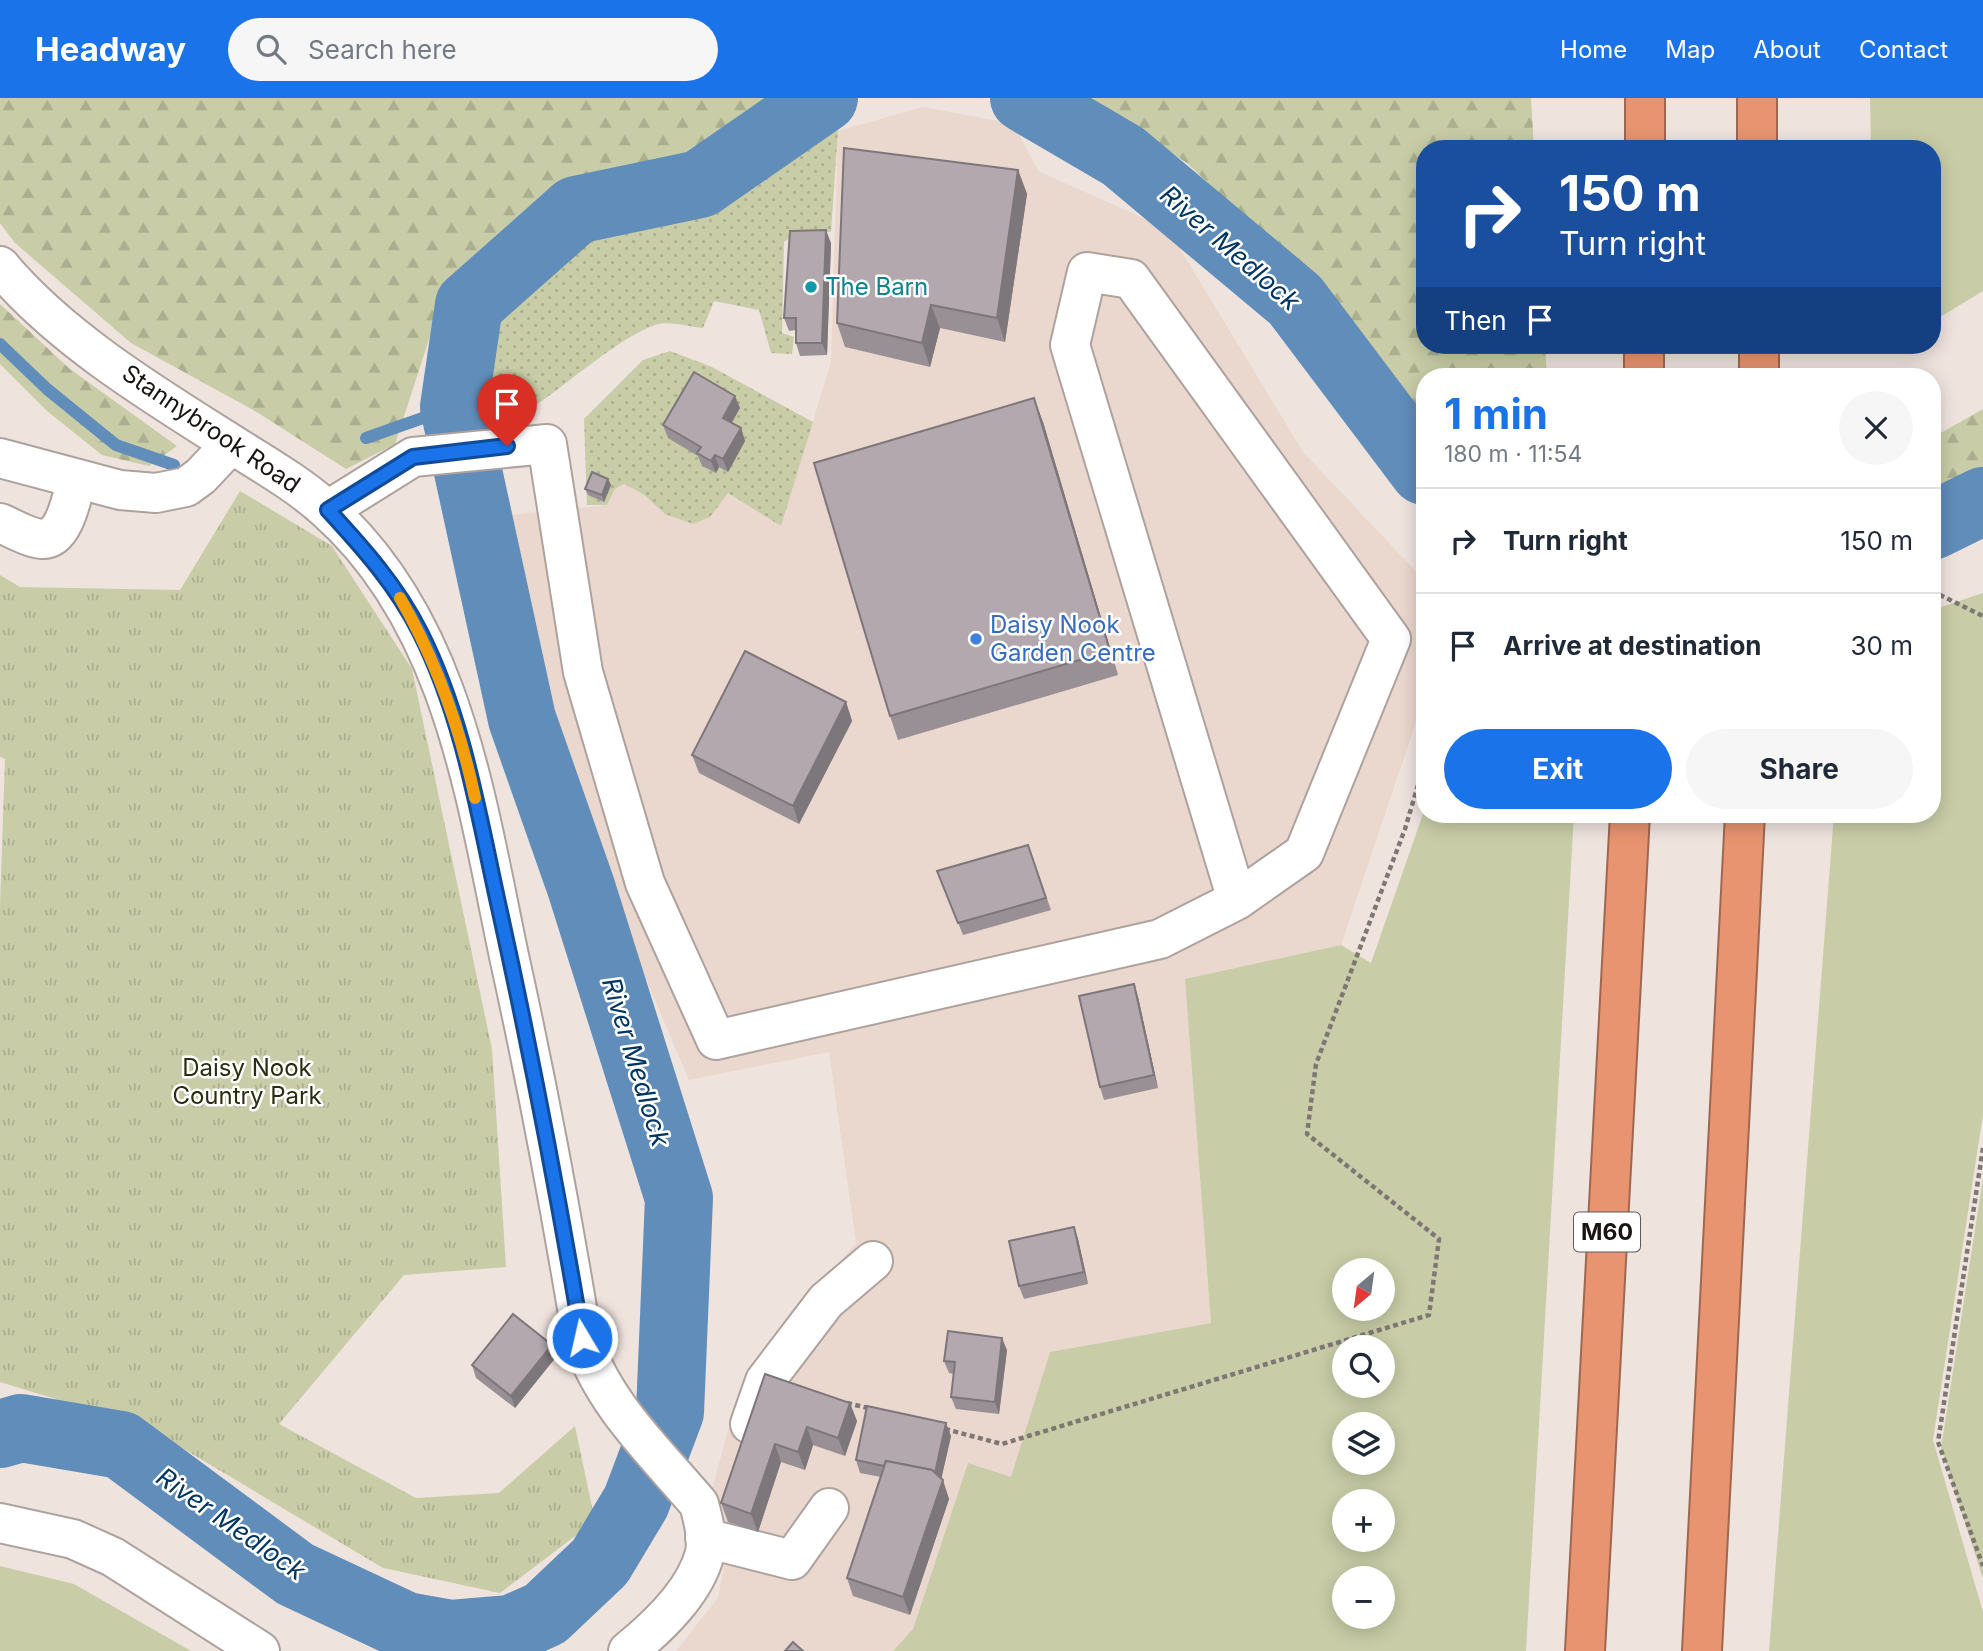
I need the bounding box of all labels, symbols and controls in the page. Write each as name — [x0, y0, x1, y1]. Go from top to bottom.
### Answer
search box — [228, 18, 718, 81]
text: Headway — [35, 29, 186, 69]
icon: search — [252, 30, 290, 68]
text: Search here — [308, 34, 457, 65]
text: Home — [1560, 35, 1627, 64]
text: Map — [1665, 35, 1715, 64]
text: About — [1753, 35, 1821, 64]
text: Contact — [1859, 35, 1948, 64]
text: 150 m — [1559, 164, 1701, 223]
icon: right — [1444, 168, 1535, 259]
water label: River Medlock — [1154, 179, 1307, 317]
text: Turn right — [1559, 224, 1706, 263]
place label: The Barn — [825, 272, 928, 301]
marker: The Barn — [803, 279, 819, 295]
icon: arrive — [1521, 301, 1559, 339]
text: Then — [1444, 305, 1507, 336]
street label: Stannybrook Road — [117, 358, 306, 499]
pin — [477, 374, 537, 446]
icon: arrive — [488, 385, 526, 423]
text: 1 min — [1444, 388, 1548, 439]
button: close — [1839, 391, 1913, 465]
text: 180 m · 11:54 — [1444, 440, 1582, 468]
icon: right — [1444, 522, 1482, 560]
text: Turn right — [1503, 525, 1628, 556]
text: 150 m — [1840, 525, 1913, 556]
place label: Daisy Nook Garden Centre — [990, 610, 1156, 667]
icon: arrive — [1444, 627, 1482, 665]
text: Arrive at destination — [1503, 630, 1762, 661]
text: 30 m — [1850, 630, 1913, 661]
marker: Daisy Nook Garden Centre — [968, 631, 984, 647]
button: Exit — [1444, 729, 1672, 809]
button: Share — [1686, 729, 1913, 809]
water label: River Medlock — [596, 974, 677, 1151]
park label: Daisy Nook Country Park — [172, 1053, 322, 1110]
road number: M60 — [1574, 1212, 1640, 1252]
north arrow — [1332, 1258, 1395, 1321]
map controls — [1332, 1258, 1395, 1629]
position arrow — [545, 1301, 619, 1375]
button: search — [1332, 1335, 1395, 1398]
button: layers — [1332, 1412, 1395, 1475]
water label: River Medlock — [151, 1461, 312, 1587]
button: + — [1332, 1489, 1395, 1552]
button: − — [1332, 1566, 1395, 1629]

